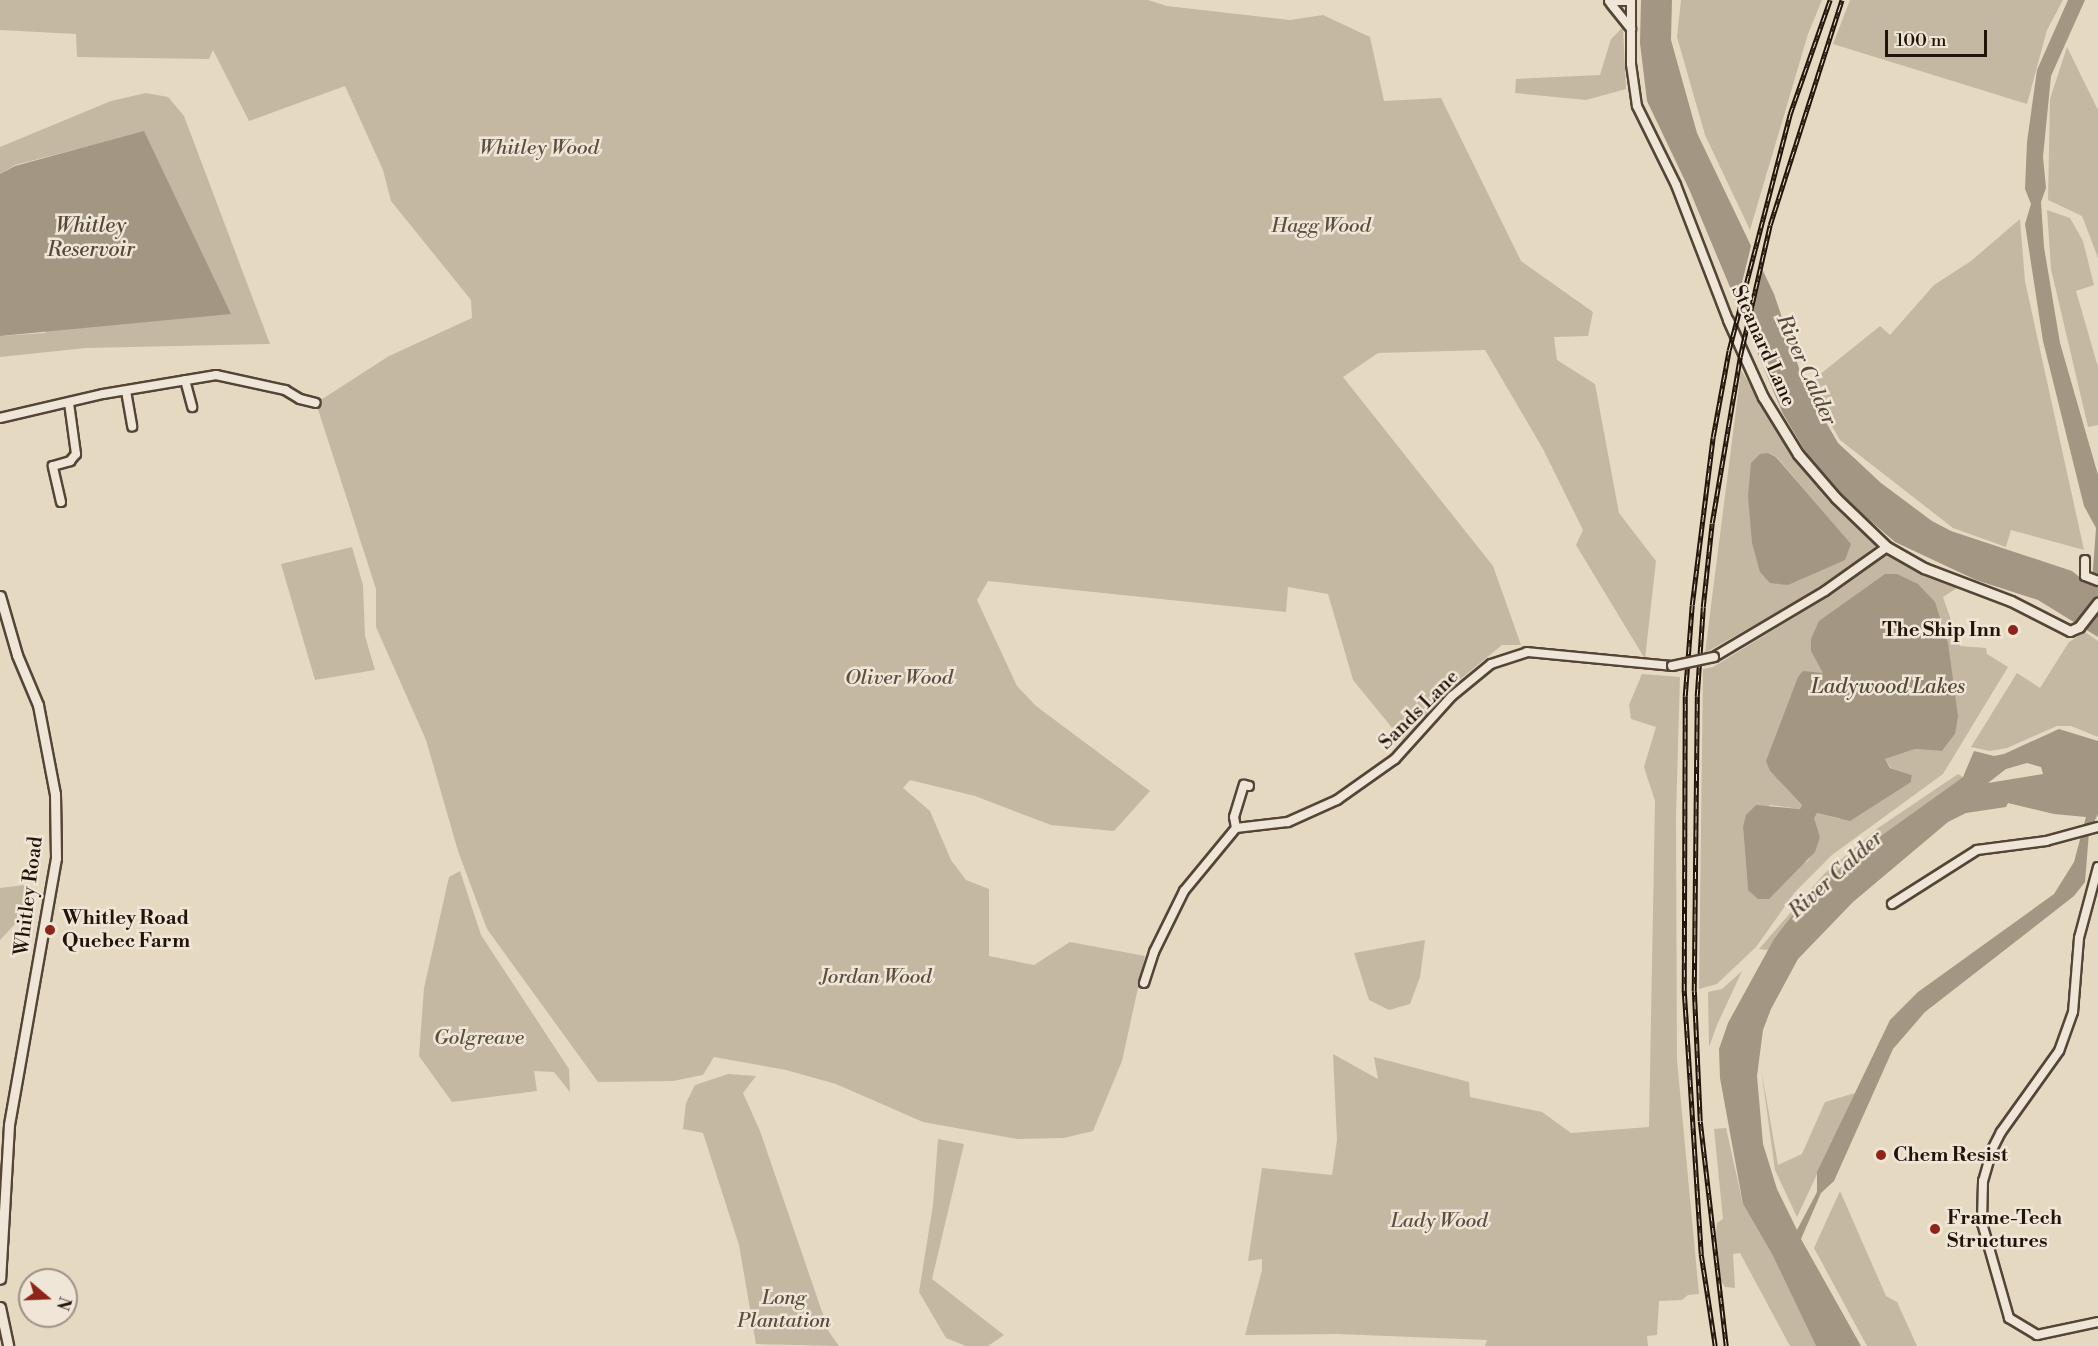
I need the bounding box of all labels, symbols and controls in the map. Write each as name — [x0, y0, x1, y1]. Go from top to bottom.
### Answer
scale bar — [1888, 18, 1990, 56]
text: 100 m — [1896, 29, 1947, 52]
park label: Whitley Wood — [479, 136, 599, 160]
water label: Whitley Reservoir — [47, 213, 135, 263]
park label: Hagg Wood — [1271, 214, 1371, 238]
street label: Steanard Lane — [1726, 282, 1800, 410]
water label: River Calder — [1770, 311, 1842, 429]
place label: The Ship Inn — [1882, 618, 2001, 642]
marker: The Ship Inn — [2006, 623, 2020, 637]
street label: Sands Lane — [1374, 665, 1464, 755]
park label: Oliver Wood — [845, 666, 953, 690]
water label: Ladywood Lakes — [1811, 674, 1965, 700]
water label: River Calder — [1784, 826, 1888, 924]
street label: Whitley Road — [10, 835, 48, 957]
place label: Whitley Road Quebec Farm — [62, 906, 190, 953]
marker: Whitley Road Quebec Farm — [43, 923, 57, 937]
park label: Jordan Wood — [820, 965, 932, 989]
park label: Golgreave — [434, 1026, 524, 1050]
place label: Chem Resist — [1893, 1143, 2008, 1167]
marker: Chem Resist — [1874, 1148, 1888, 1162]
place label: Frame-Tech Structures — [1947, 1206, 2062, 1253]
park label: Lady Wood — [1391, 1209, 1487, 1233]
marker: Frame-Tech Structures — [1928, 1222, 1942, 1236]
north arrow — [18, 1268, 78, 1328]
park label: Long Plantation — [737, 1286, 831, 1333]
text: N — [52, 1294, 75, 1312]

